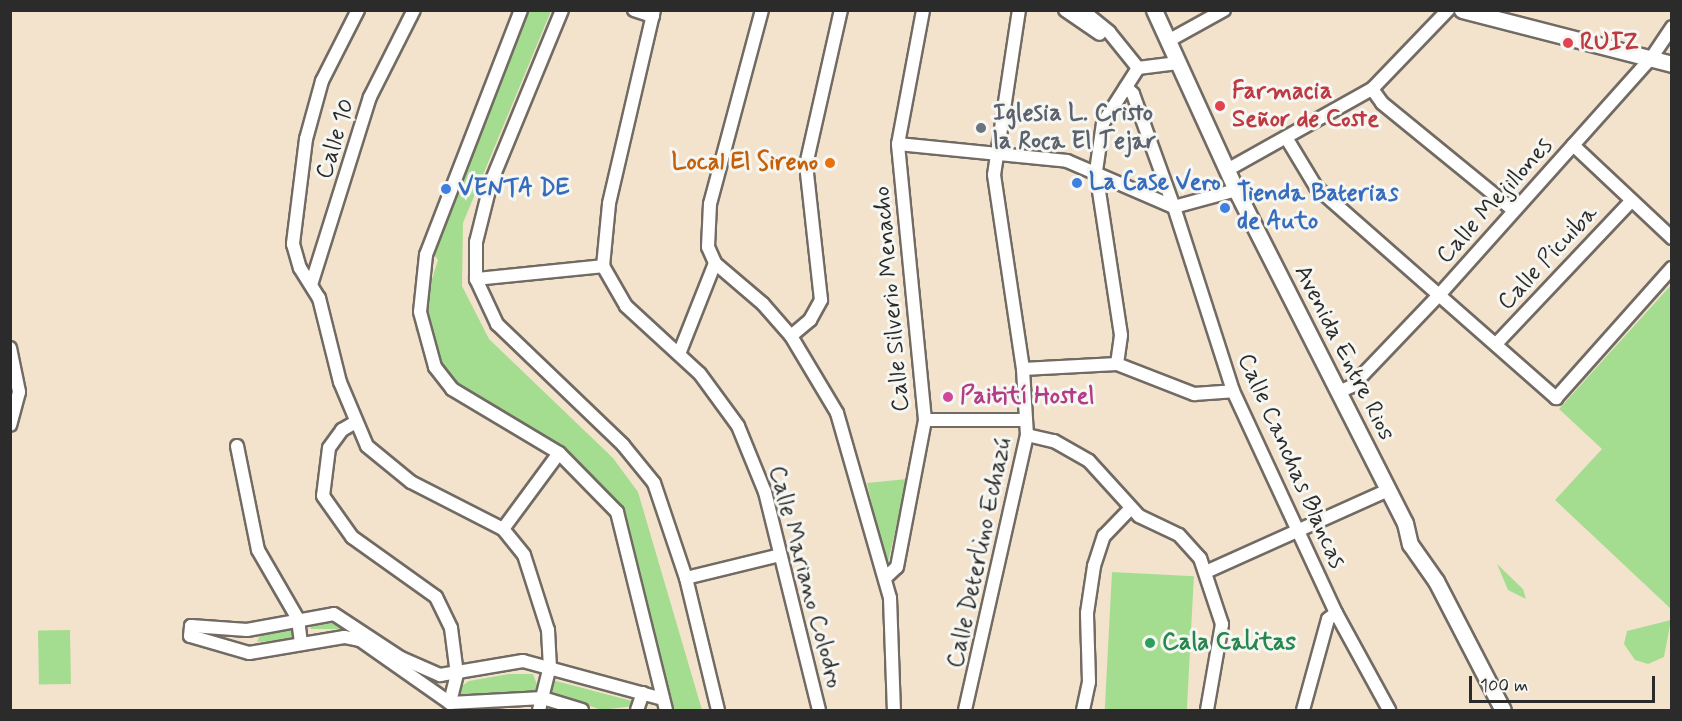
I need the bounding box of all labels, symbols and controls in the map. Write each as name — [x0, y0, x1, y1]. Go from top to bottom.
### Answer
place label: RUIZ — [1580, 29, 1638, 57]
marker: RUIZ — [1561, 36, 1575, 50]
place label: Farmacia Señor de Coste — [1232, 78, 1381, 134]
street label: Calle 10 — [310, 95, 362, 183]
marker: Farmacia Señor de Coste — [1213, 99, 1227, 113]
place label: Iglesia L. Cristo la Roca El Tejar — [993, 100, 1153, 156]
marker: Iglesia L. Cristo la Roca El Tejar — [974, 121, 988, 135]
street label: Calle Mejillones — [1431, 132, 1559, 270]
place label: Local El Sireno — [666, 149, 818, 177]
marker: Local El Sireno — [823, 156, 837, 170]
place label: La Case Vero — [1089, 169, 1225, 197]
place label: VENTA DE — [458, 175, 570, 203]
marker: La Case Vero — [1070, 176, 1084, 190]
place label: Tienda Baterias de Auto — [1237, 180, 1398, 236]
marker: VENTA DE — [439, 182, 453, 196]
street label: Calle Silverio Menacho — [868, 185, 916, 413]
marker: Tienda Baterias de Auto — [1218, 201, 1232, 215]
street label: Calle Picuiba — [1494, 201, 1602, 315]
street label: Avenida Entre Rios — [1288, 262, 1400, 444]
street label: Calle Canchas Blancas — [1230, 347, 1352, 575]
place label: Paitití Hostel — [960, 383, 1094, 411]
marker: Paitití Hostel — [941, 390, 955, 404]
street label: Calle Deterlino Echazú — [942, 437, 1018, 669]
street label: Calle Mariano Colodro — [761, 462, 849, 692]
place label: Cala Calitas — [1162, 629, 1296, 657]
marker: Cala Calitas — [1143, 636, 1157, 650]
scale bar — [1472, 664, 1658, 702]
text: 100 m — [1480, 674, 1528, 698]

